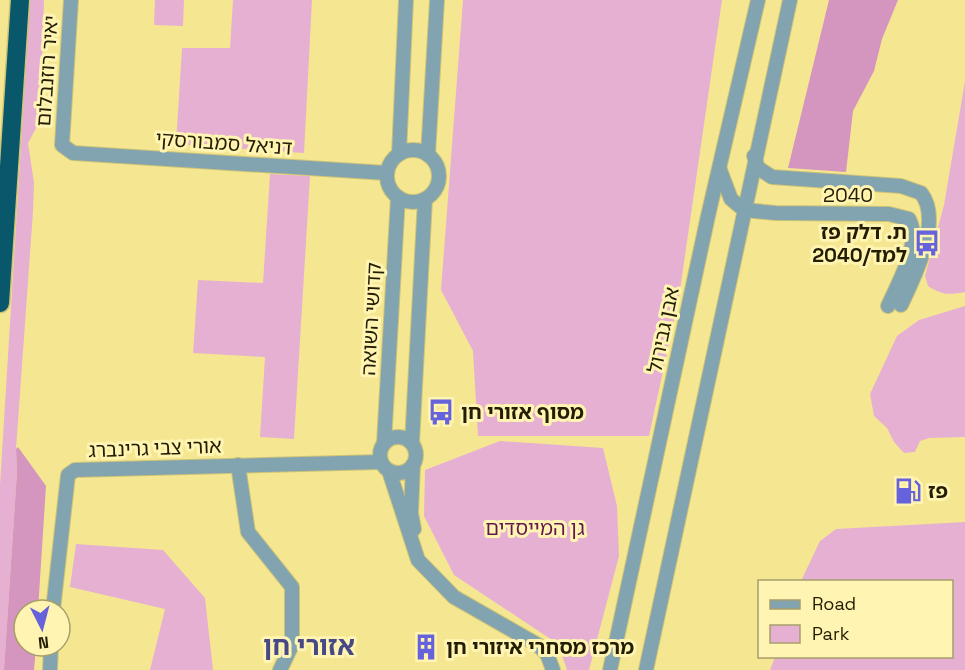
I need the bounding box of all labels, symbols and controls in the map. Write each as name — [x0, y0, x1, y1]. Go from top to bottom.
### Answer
street label: יאיר רוזנבלום — [30, 15, 64, 127]
street label: דניאל סמבורסקי — [155, 125, 293, 161]
street label: 2040 — [823, 182, 873, 208]
place label: ת. דלק פז למד/2040 — [812, 219, 907, 268]
bus stop icon: ת. דלק פז למד/2040 — [912, 228, 942, 258]
street label: קדושי השואה — [355, 262, 387, 376]
street label: אבן גבירול — [641, 285, 685, 375]
bus stop icon: מסוף אזורי חן — [426, 397, 456, 427]
place label: מסוף אזורי חן — [461, 399, 584, 425]
street label: אורי צבי גרינברג — [88, 433, 222, 463]
fuel station icon: פז — [893, 476, 923, 506]
place label: פז — [928, 478, 948, 504]
park label: גן המייסדים — [485, 515, 585, 541]
legend — [758, 580, 953, 658]
text: Road — [812, 592, 856, 615]
north arrow — [12, 598, 72, 658]
text: Park — [812, 622, 850, 645]
district label: אזורי חן — [263, 629, 355, 663]
text: N — [37, 631, 50, 653]
building icon: מרכז מסחרי איזורי חן — [411, 632, 441, 662]
place label: מרכז מסחרי איזורי חן — [446, 634, 634, 660]

